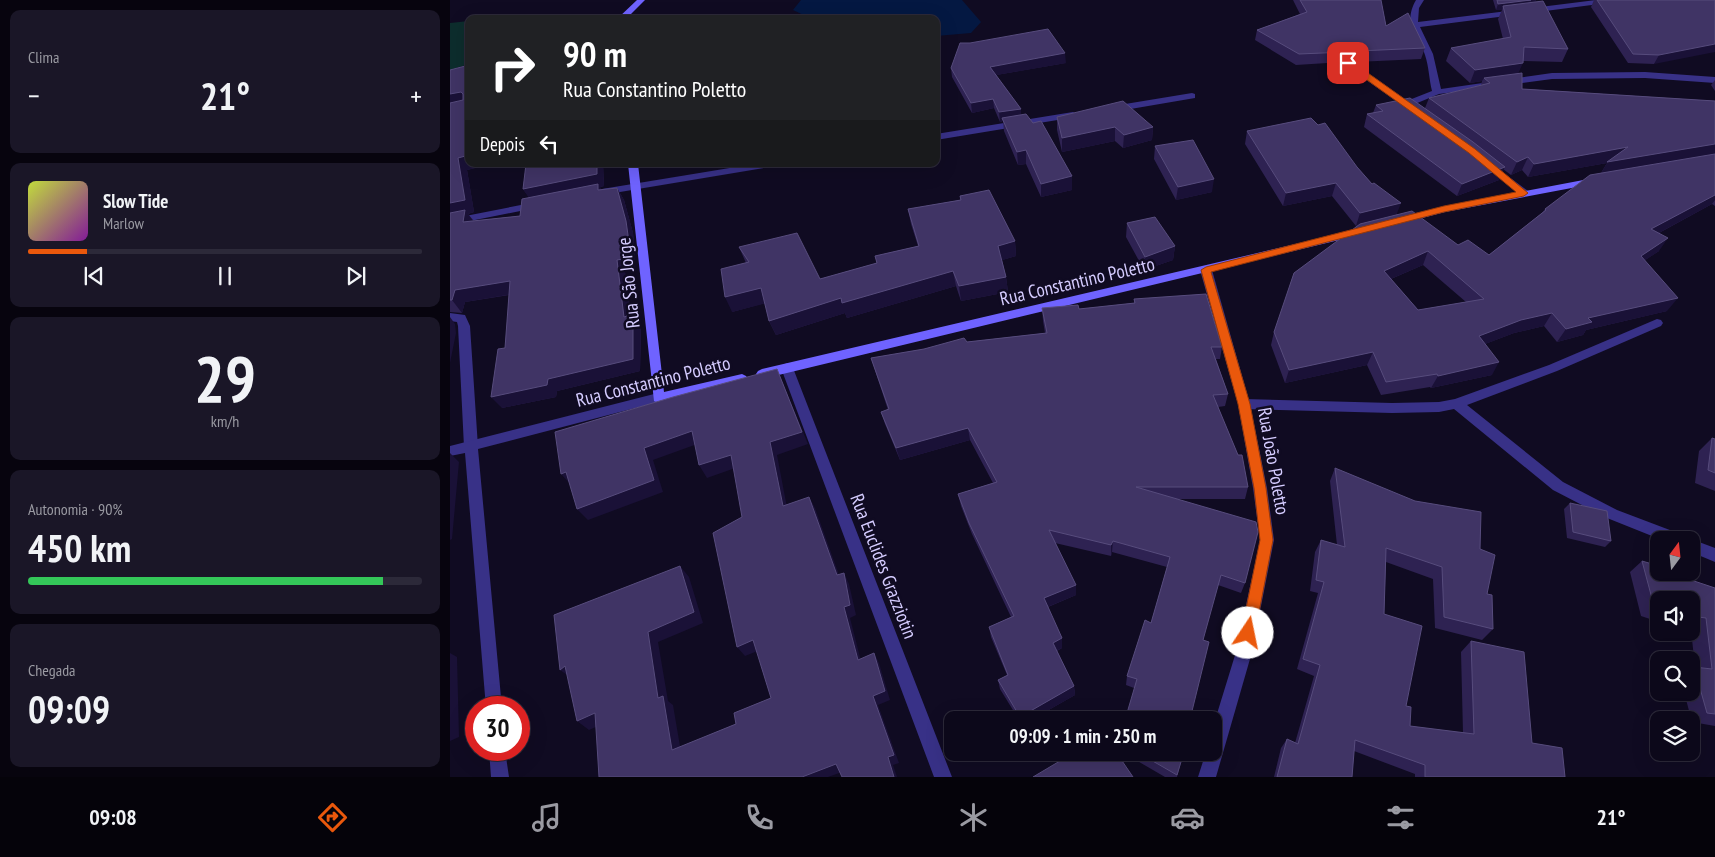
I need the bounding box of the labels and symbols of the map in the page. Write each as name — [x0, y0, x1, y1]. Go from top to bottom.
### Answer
pin — [1327, 42, 1369, 84]
street label: Rua São Jorge — [611, 236, 645, 330]
street label: Rua Constantino Poletto — [997, 252, 1157, 310]
street label: Rua Constantino Poletto — [573, 350, 733, 412]
street label: Rua João Poletto — [1253, 405, 1295, 517]
street label: Rua Euclides Grazziotin — [845, 490, 923, 642]
north arrow — [1650, 531, 1700, 581]
position arrow — [1221, 606, 1273, 658]
speed limit sign: 30 — [465, 696, 530, 761]

